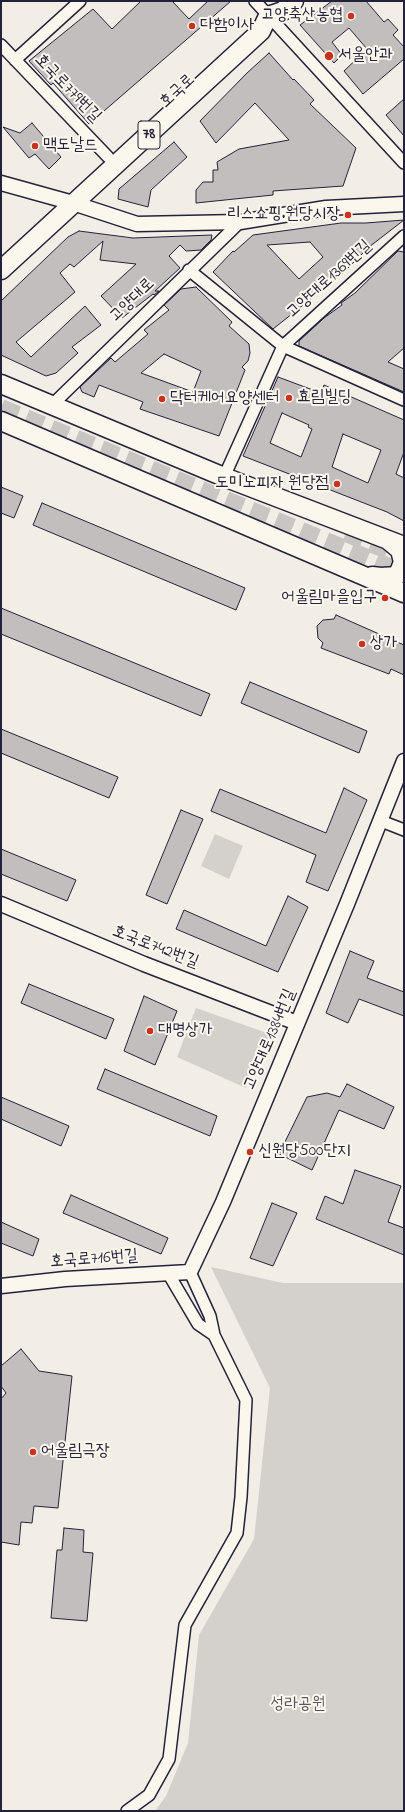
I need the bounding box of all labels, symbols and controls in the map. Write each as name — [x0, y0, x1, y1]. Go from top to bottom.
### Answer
place label: 고양축산농협 — [261, 6, 343, 26]
marker: 고양축산농협 — [346, 11, 356, 21]
place label: 다함이사 — [200, 16, 255, 36]
marker: 다함이사 — [187, 21, 197, 31]
place label: 서울안과 — [338, 46, 393, 66]
street label: 호국로779번길 — [29, 50, 105, 128]
marker: 서울안과 — [323, 50, 335, 62]
street label: 호국로 — [156, 71, 200, 113]
road number: 78 — [138, 121, 160, 149]
place label: 맥도날드 — [43, 136, 98, 156]
marker: 맥도날드 — [30, 141, 40, 151]
place label: 리스쇼핑.원당시장 — [227, 205, 340, 225]
marker: 리스쇼핑.원당시장 — [343, 210, 353, 220]
street label: 고양대로1369번길 — [283, 237, 377, 323]
street label: 고양대로 — [106, 275, 160, 327]
place label: 효림빌딩 — [297, 388, 352, 408]
place label: 닥터케어요양센터 — [170, 389, 279, 409]
marker: 효림빌딩 — [284, 393, 294, 403]
marker: 닥터케어요양센터 — [157, 394, 167, 404]
place label: 도미노피자 원당점 — [215, 474, 329, 494]
marker: 도미노피자 원당점 — [332, 479, 342, 489]
place label: 어울림마을입구 — [281, 588, 377, 608]
marker: 어울림마을입구 — [380, 593, 390, 603]
place label: 상가 — [370, 634, 397, 654]
marker: 상가 — [357, 639, 367, 649]
street label: 호국로742번길 — [109, 922, 201, 974]
street label: 고양대로1384번길 — [241, 986, 301, 1094]
place label: 대명상가 — [158, 1021, 213, 1041]
marker: 대명상가 — [145, 1026, 155, 1036]
place label: 신원당500단지 — [258, 1142, 351, 1162]
marker: 신원당500단지 — [245, 1147, 255, 1157]
street label: 호국로716번길 — [49, 1247, 139, 1273]
place label: 어울림극장 — [41, 1442, 109, 1462]
marker: 어울림극장 — [28, 1447, 38, 1457]
park label: 성라공원 — [271, 1695, 325, 1715]

